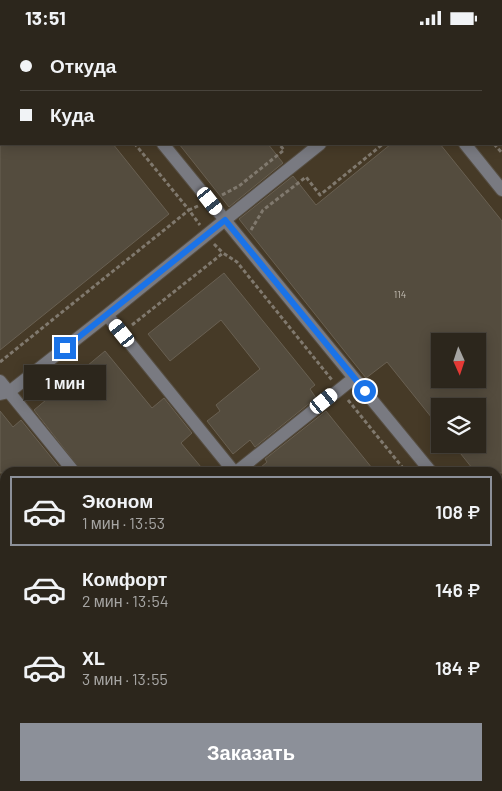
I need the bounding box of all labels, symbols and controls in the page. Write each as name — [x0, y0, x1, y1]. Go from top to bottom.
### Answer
text: 13:51 — [25, 6, 66, 29]
text: Откуда — [50, 54, 116, 77]
text: Куда — [50, 103, 94, 126]
car — [194, 185, 225, 217]
house number: 114 — [394, 288, 406, 300]
car — [106, 317, 137, 349]
north arrow — [431, 333, 486, 387]
map controls — [431, 333, 486, 453]
route end — [54, 337, 76, 359]
callout: 1 мин — [24, 365, 106, 401]
text: 1 мин — [45, 373, 85, 392]
route start — [354, 380, 376, 402]
car — [307, 386, 340, 416]
button: layers — [431, 398, 486, 453]
icon: car — [22, 489, 67, 534]
text: Эконом — [82, 489, 153, 512]
text: 108 ₽ — [435, 500, 480, 523]
text: 1 мин · 13:53 — [82, 513, 165, 532]
icon: car — [22, 567, 67, 612]
text: Комфорт — [82, 567, 167, 590]
text: 146 ₽ — [435, 578, 480, 601]
text: 2 мин · 13:54 — [82, 591, 169, 610]
icon: car — [22, 645, 67, 690]
text: XL — [82, 646, 105, 669]
text: 184 ₽ — [435, 656, 480, 679]
text: 3 мин · 13:55 — [82, 669, 168, 688]
button: Заказать — [20, 723, 482, 781]

